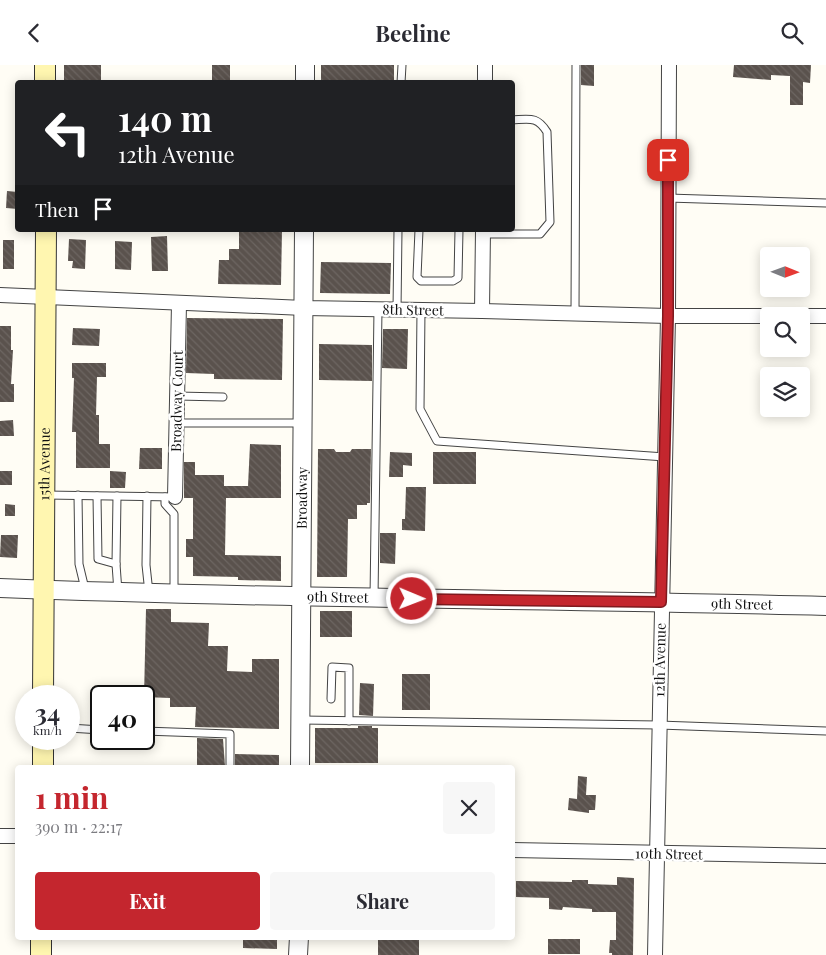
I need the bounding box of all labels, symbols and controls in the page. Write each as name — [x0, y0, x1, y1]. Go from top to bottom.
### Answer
text: Beeline — [375, 18, 451, 48]
icon: back — [20, 19, 48, 47]
icon: search — [778, 19, 806, 47]
text: 140 m — [118, 94, 212, 141]
icon: left — [35, 100, 100, 165]
text: 12th Avenue — [118, 139, 235, 169]
pin — [647, 139, 689, 181]
icon: arrive — [654, 146, 682, 174]
icon: arrive — [89, 195, 117, 223]
text: Then — [35, 196, 79, 222]
north arrow — [760, 247, 810, 297]
map controls — [760, 247, 810, 417]
street label: 8th Street — [382, 299, 445, 320]
button: search — [760, 307, 810, 357]
street label: Broadway Court — [166, 349, 187, 452]
button: layers — [760, 367, 810, 417]
street label: 15th Avenue — [34, 427, 54, 501]
street label: Broadway — [292, 467, 311, 529]
position arrow — [385, 572, 437, 624]
street label: 9th Street — [307, 587, 370, 607]
street label: 9th Street — [711, 593, 774, 614]
street label: 12th Avenue — [649, 623, 670, 697]
speed limit sign: 40 — [90, 685, 155, 750]
text: 34 — [35, 695, 60, 728]
text: km/h — [33, 722, 62, 738]
text: 1 min — [35, 777, 109, 817]
button: close — [443, 782, 495, 834]
text: 390 m · 22:17 — [35, 816, 122, 837]
street label: 10th Street — [635, 843, 704, 864]
button: Exit — [35, 872, 260, 930]
button: Share — [270, 872, 495, 930]

